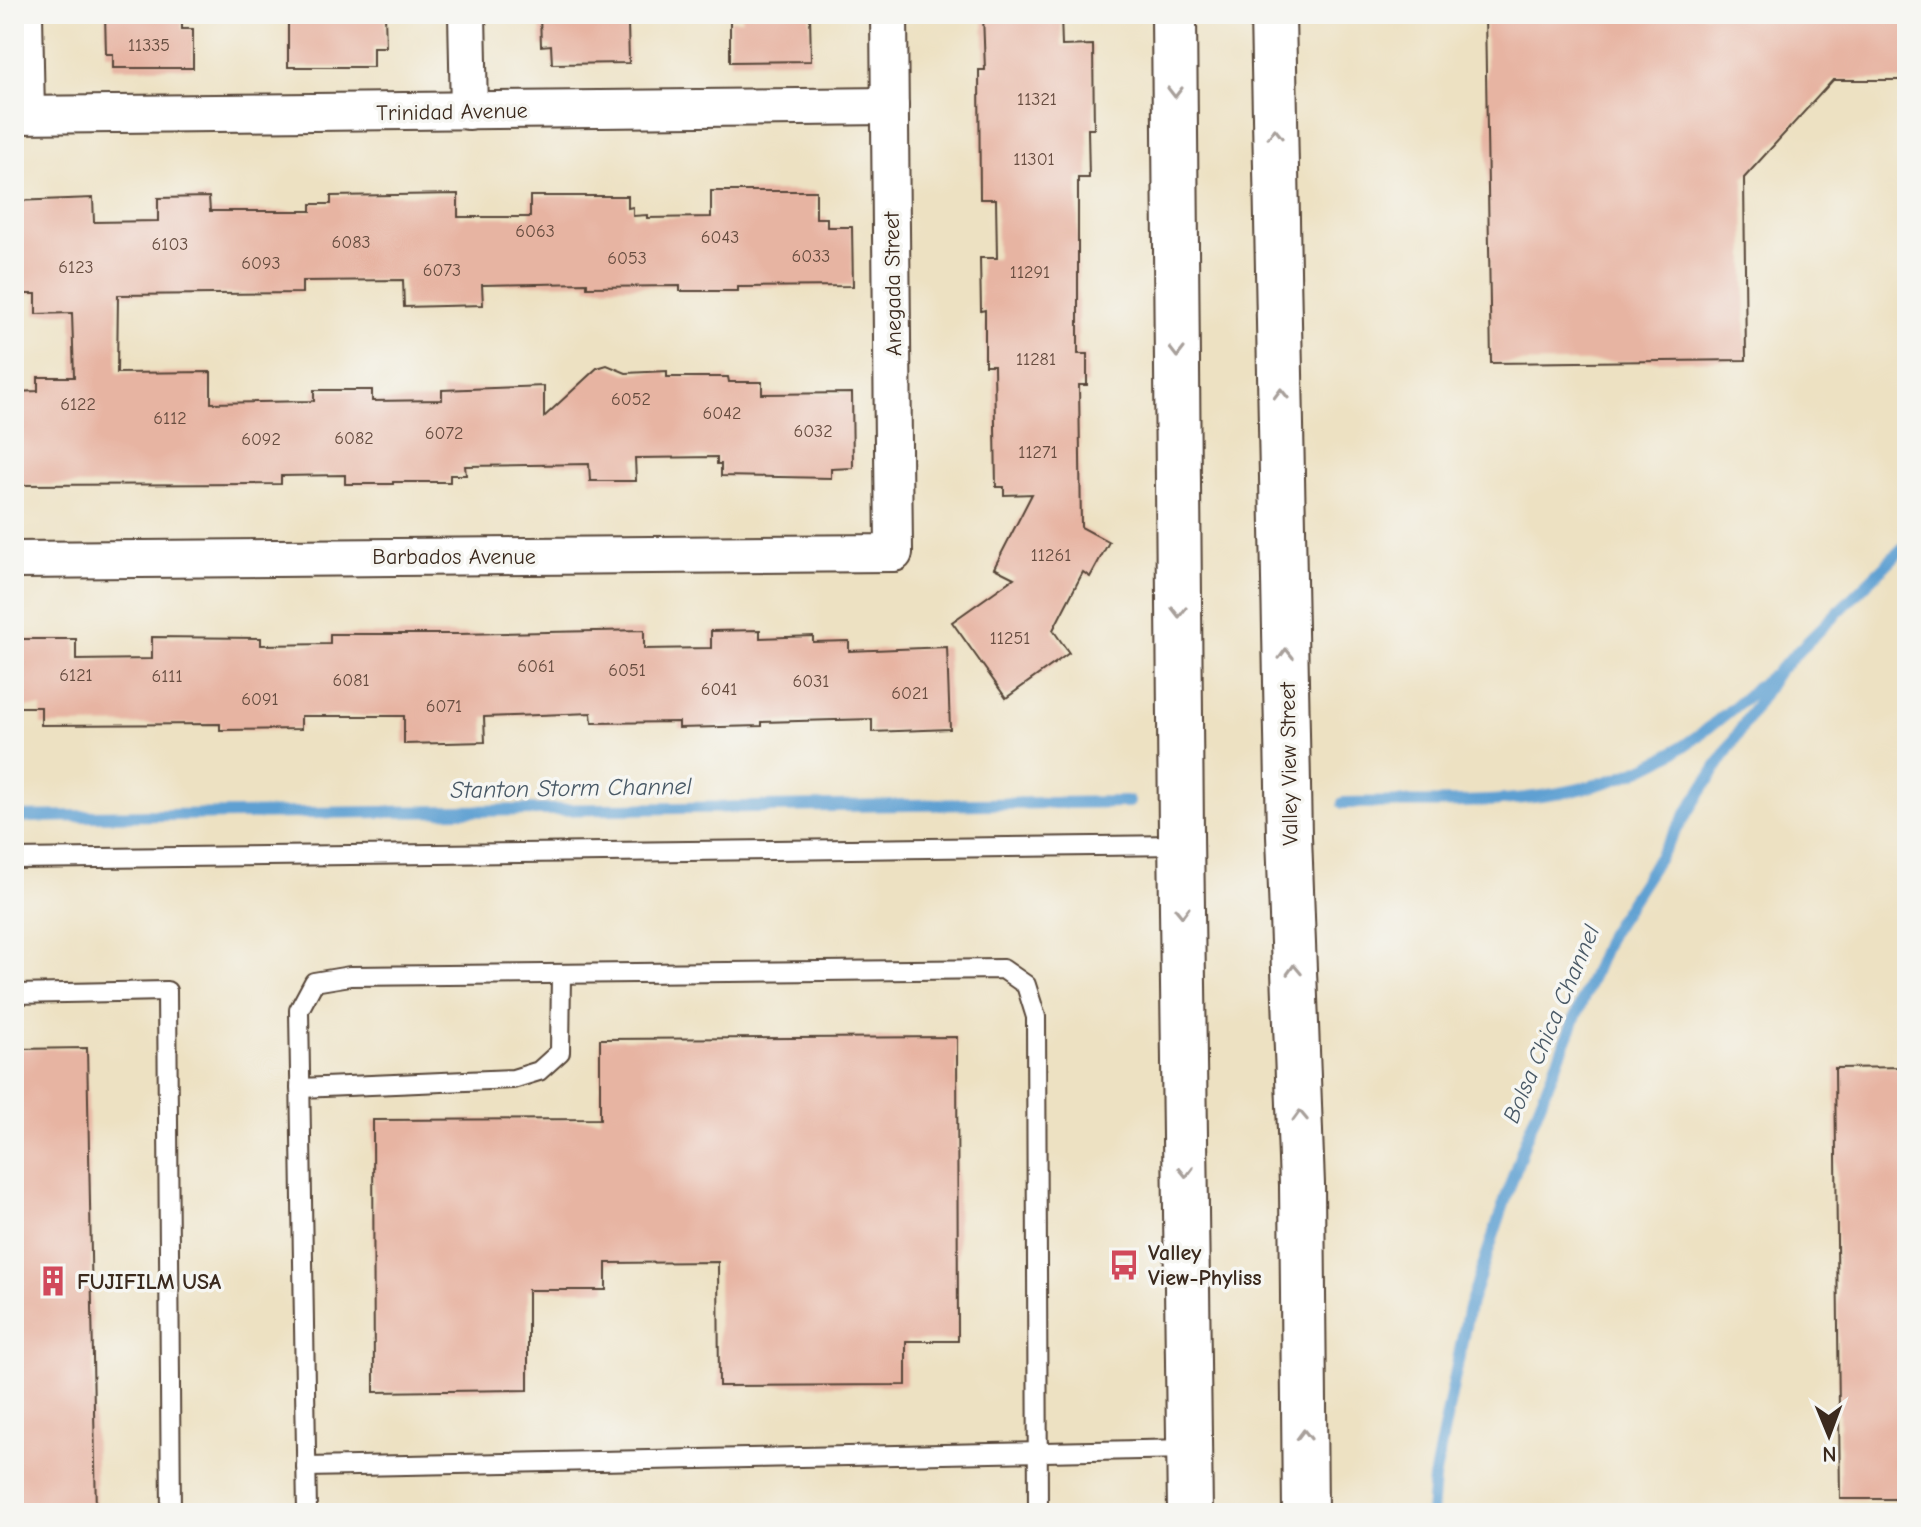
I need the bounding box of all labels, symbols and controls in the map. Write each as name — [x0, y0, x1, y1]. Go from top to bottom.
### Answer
house number: 11335 — [128, 35, 170, 56]
one-way arrow — [1166, 86, 1184, 99]
house number: 11321 — [1017, 89, 1057, 110]
street label: Trinidad Avenue — [376, 98, 528, 126]
one-way arrow — [1267, 127, 1284, 140]
house number: 11301 — [1013, 149, 1055, 170]
street label: Anegada Street — [879, 211, 907, 356]
house number: 6063 — [515, 221, 555, 242]
house number: 6043 — [701, 227, 739, 248]
house number: 6083 — [331, 232, 371, 253]
house number: 6103 — [152, 234, 188, 255]
house number: 6033 — [792, 246, 830, 267]
house number: 6053 — [607, 248, 647, 269]
house number: 6093 — [241, 253, 281, 274]
house number: 6123 — [58, 257, 94, 278]
house number: 6073 — [423, 260, 461, 281]
house number: 11291 — [1010, 262, 1050, 283]
one-way arrow — [1168, 346, 1186, 359]
house number: 11281 — [1016, 349, 1056, 370]
one-way arrow — [1272, 387, 1290, 400]
house number: 6052 — [611, 389, 651, 410]
house number: 6122 — [60, 394, 96, 415]
house number: 6042 — [703, 403, 741, 424]
house number: 6112 — [153, 408, 187, 429]
house number: 6032 — [793, 421, 833, 442]
house number: 6072 — [425, 423, 463, 444]
house number: 6082 — [334, 428, 374, 449]
house number: 6092 — [241, 429, 281, 450]
house number: 11271 — [1018, 442, 1058, 463]
street label: Barbados Avenue — [372, 544, 536, 570]
house number: 11261 — [1031, 545, 1071, 566]
one-way arrow — [1170, 606, 1188, 619]
house number: 11251 — [990, 628, 1030, 649]
one-way arrow — [1278, 647, 1295, 660]
house number: 6061 — [517, 656, 555, 677]
house number: 6051 — [608, 660, 646, 681]
house number: 6121 — [59, 665, 93, 686]
house number: 6111 — [151, 666, 183, 687]
house number: 6081 — [332, 670, 370, 691]
house number: 6031 — [793, 671, 829, 692]
house number: 6041 — [701, 679, 737, 700]
street label: Valley View Street — [1275, 681, 1303, 846]
house number: 6021 — [891, 683, 929, 704]
house number: 6091 — [241, 689, 279, 710]
house number: 6071 — [426, 696, 462, 717]
water label: Stanton Storm Channel — [450, 772, 693, 804]
one-way arrow — [1173, 906, 1191, 919]
water label: Bolsa Chica Channel — [1497, 920, 1606, 1127]
one-way arrow — [1286, 963, 1303, 976]
one-way arrow — [1291, 1109, 1308, 1122]
one-way arrow — [1177, 1166, 1194, 1179]
place label: Valley View-Phyliss — [1148, 1240, 1262, 1291]
bus stop icon: Valley View-Phyliss — [1107, 1248, 1141, 1282]
building icon: FUJIFILM USA — [36, 1264, 70, 1298]
place label: FUJIFILM USA — [77, 1269, 221, 1295]
north arrow — [1789, 1395, 1869, 1475]
one-way arrow — [1295, 1428, 1313, 1441]
text: N — [1822, 1441, 1837, 1467]

